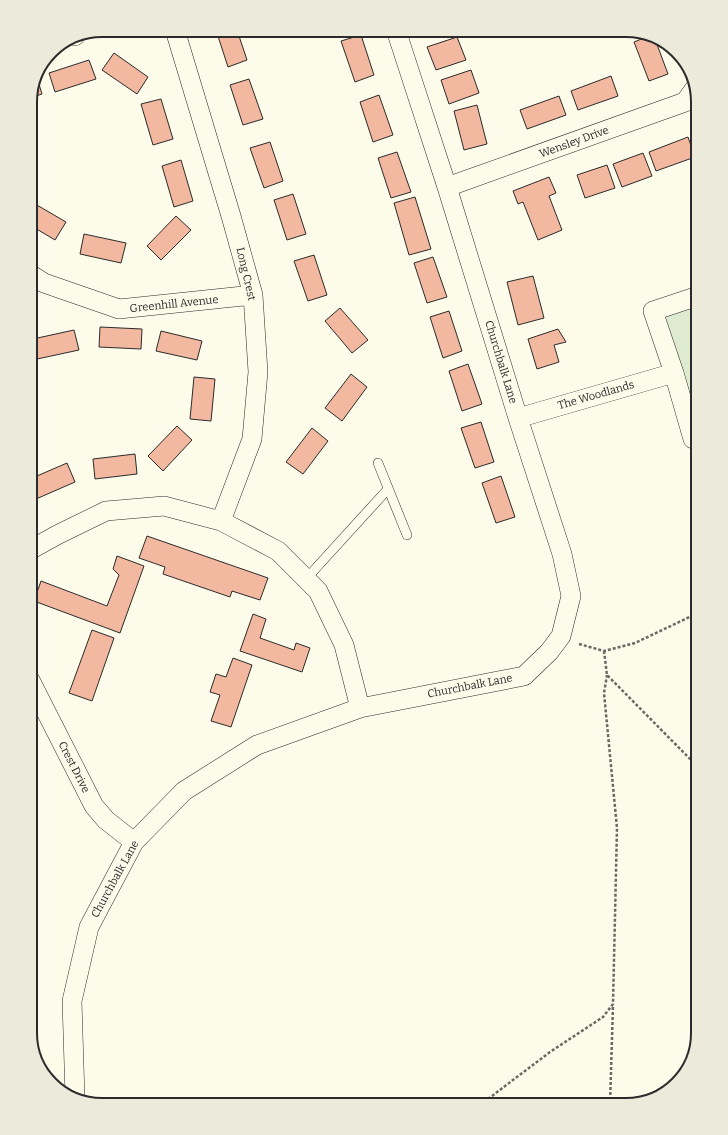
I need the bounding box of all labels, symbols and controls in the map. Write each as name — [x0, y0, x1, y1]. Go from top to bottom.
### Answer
street label: Wensley Drive — [538, 123, 610, 161]
street label: Long Crest — [234, 246, 258, 302]
street label: Greenhill Avenue — [129, 293, 219, 315]
street label: Churchbalk Lane — [482, 319, 520, 405]
street label: The Woodlands — [556, 378, 636, 412]
street label: Churchbalk Lane — [426, 671, 514, 701]
street label: Crest Drive — [56, 739, 92, 795]
street label: Churchbalk Lane — [88, 838, 142, 920]

